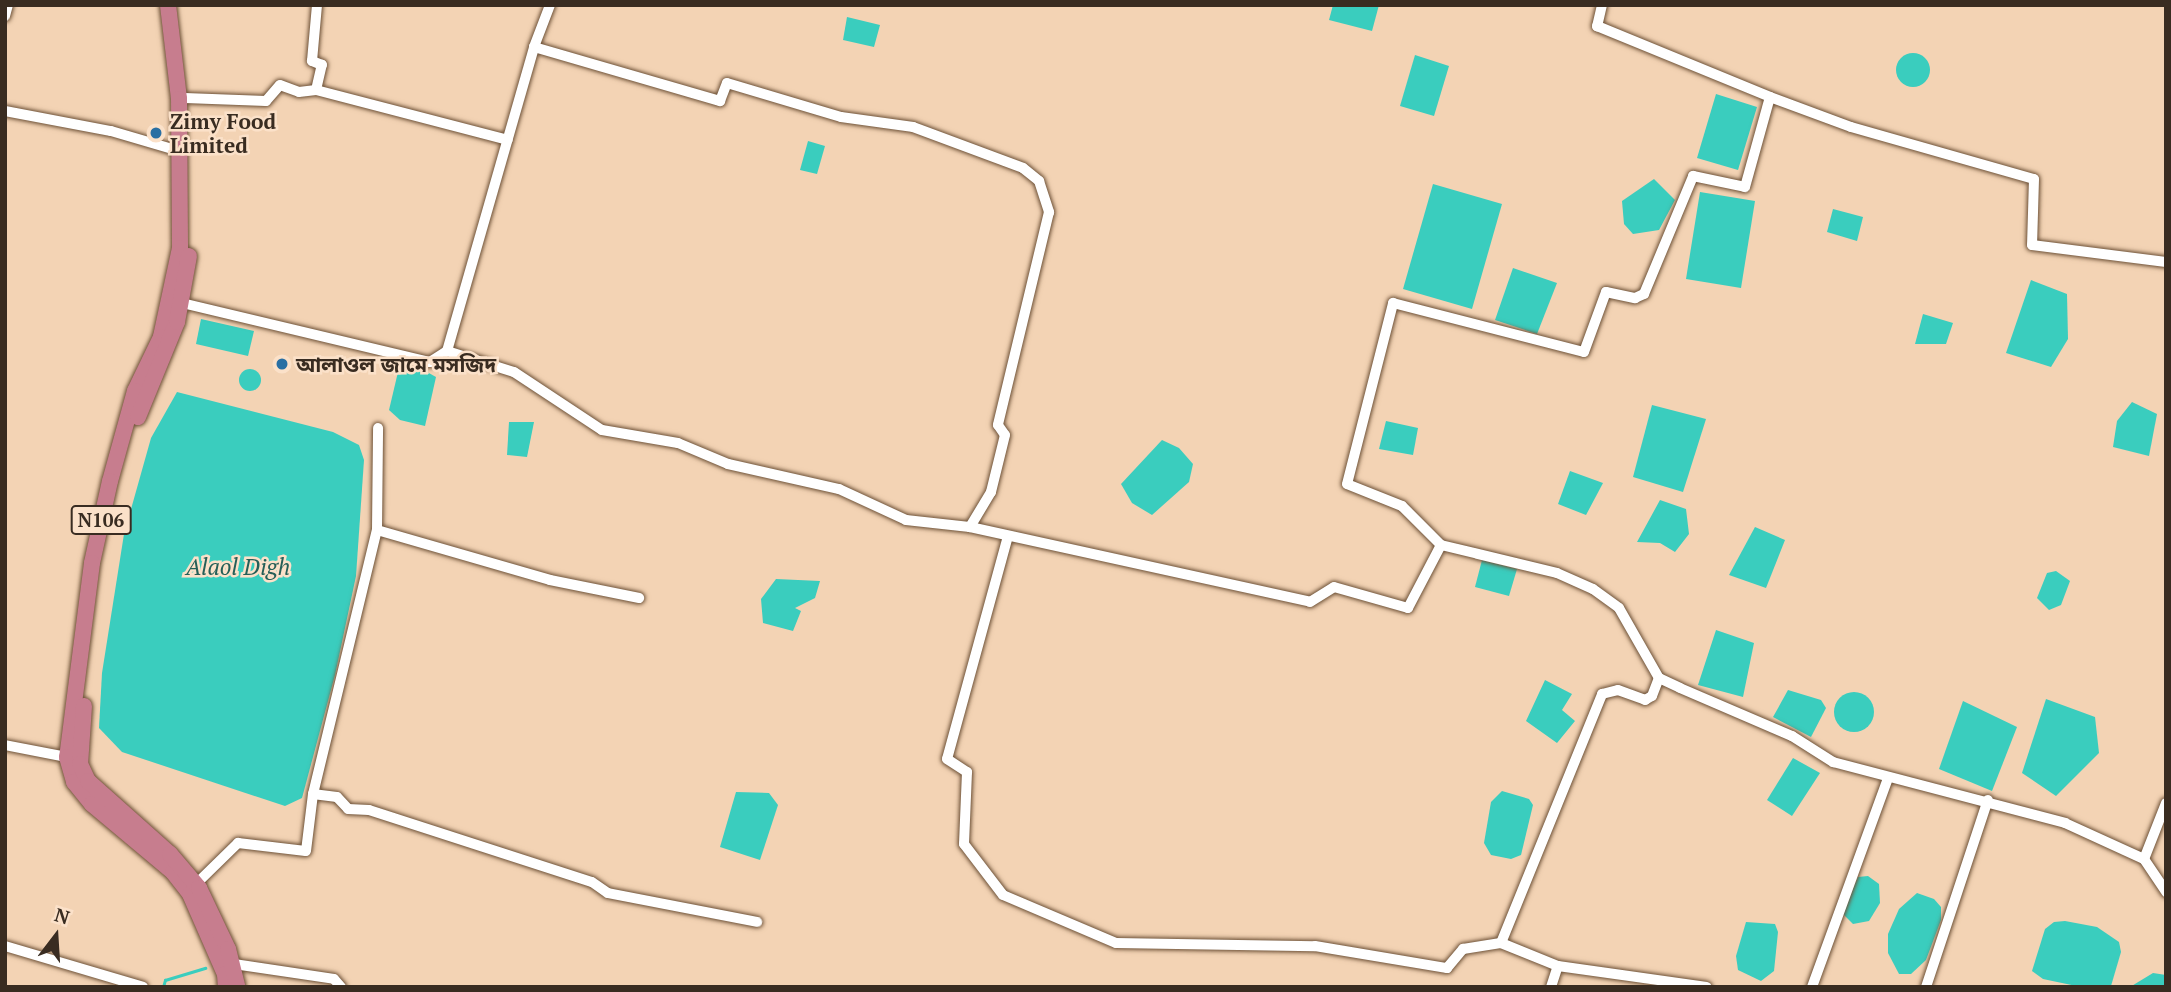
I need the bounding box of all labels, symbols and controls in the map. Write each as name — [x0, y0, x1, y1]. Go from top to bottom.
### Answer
place label: Zimy Food Limited — [170, 108, 276, 158]
marker: Zimy Food Limited — [148, 125, 164, 141]
place label: আলাওল জামে মসজিদ — [296, 351, 496, 377]
marker: আলাওল জামে মসজিদ — [274, 356, 290, 372]
road number: N106 — [70, 505, 132, 536]
water label: Alaol Digh — [186, 553, 290, 581]
north arrow — [21, 901, 91, 971]
text: N — [52, 901, 73, 929]

